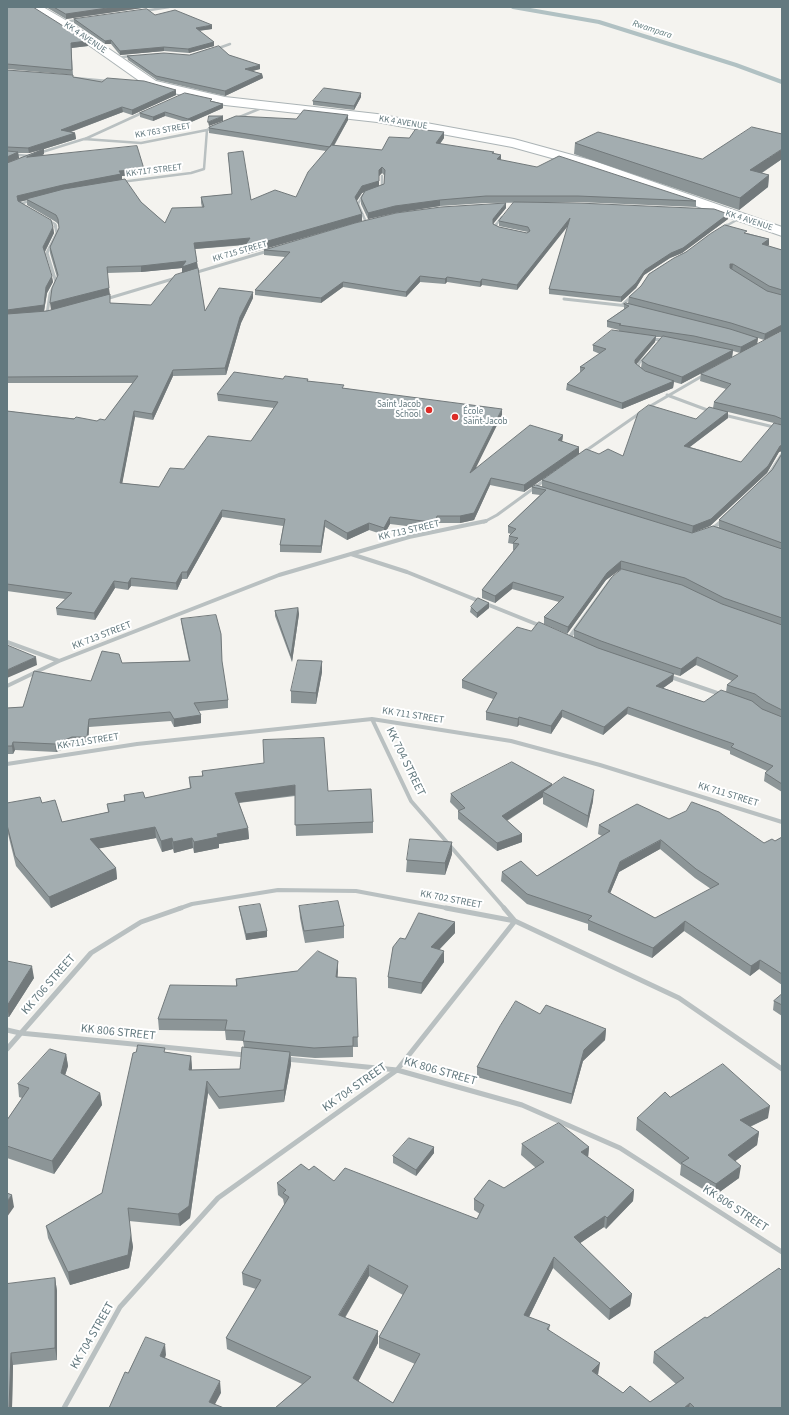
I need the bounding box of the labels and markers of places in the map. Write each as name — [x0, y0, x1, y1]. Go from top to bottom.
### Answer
place label: Saint Jacob School — [377, 400, 421, 421]
marker: Saint Jacob School — [424, 405, 434, 415]
place label: École Saint-Jacob — [463, 407, 508, 428]
marker: École Saint-Jacob — [450, 412, 460, 422]

